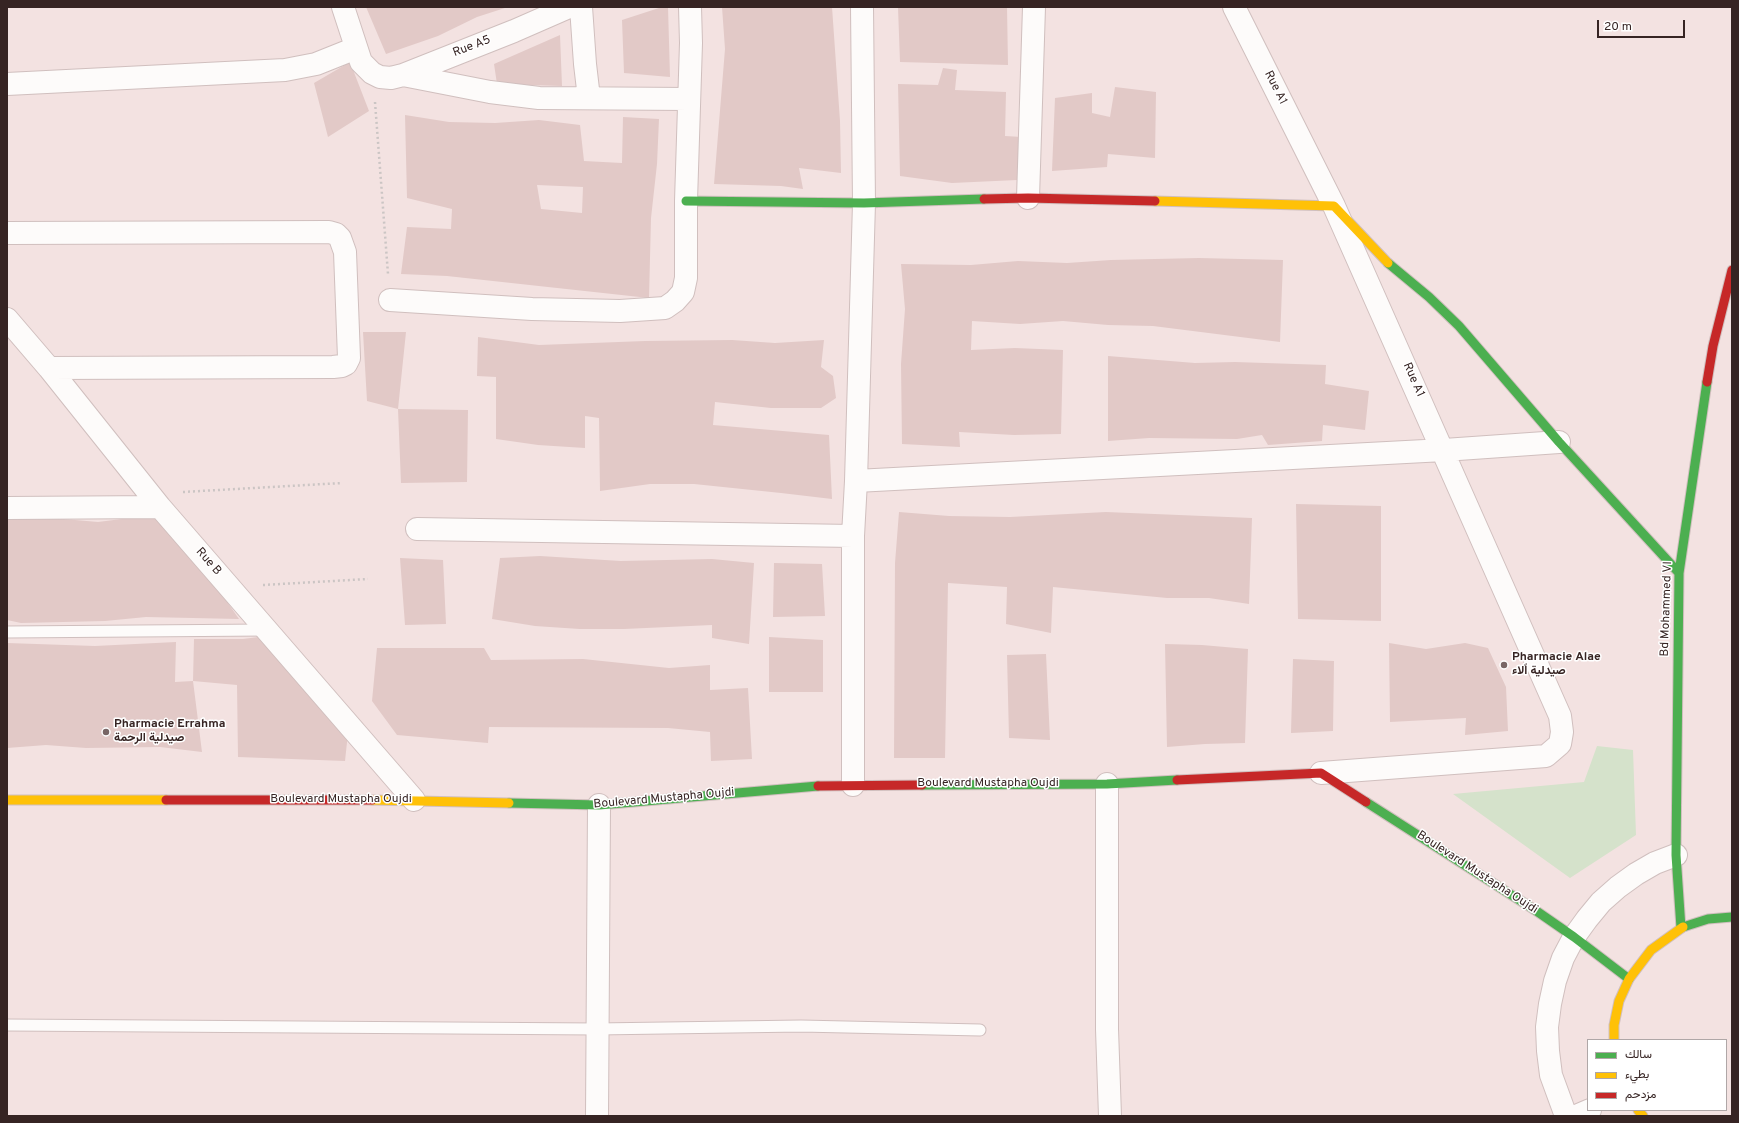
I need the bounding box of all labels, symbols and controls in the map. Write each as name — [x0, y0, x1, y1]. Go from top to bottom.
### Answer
scale bar — [1599, 12, 1687, 38]
text: 20 m — [1604, 19, 1632, 35]
street label: Rue A5 — [451, 33, 493, 61]
street label: Rue A1 — [1260, 69, 1290, 107]
street label: Rue A1 — [1399, 361, 1427, 399]
street label: Rue B — [192, 545, 224, 579]
street label: Bd Mohammed VI — [1658, 561, 1676, 657]
place label: Pharmacie Alae صيدلية اًلاء — [1512, 651, 1601, 679]
marker: Pharmacie Alae صيدلية اًلاء — [1499, 660, 1509, 670]
place label: Pharmacie Errahma صيدلية الرحمة — [114, 718, 225, 746]
marker: Pharmacie Errahma صيدلية الرحمة — [101, 727, 111, 737]
street label: Boulevard Mustapha Oujdi — [917, 777, 1059, 791]
street label: Boulevard Mustapha Oujdi — [593, 786, 735, 812]
street label: Boulevard Mustapha Oujdi — [270, 793, 412, 807]
street label: Boulevard Mustapha Oujdi — [1414, 828, 1540, 918]
legend — [1587, 1039, 1727, 1111]
text: سالك — [1625, 1047, 1652, 1063]
text: بطيء — [1625, 1067, 1649, 1083]
text: مزدحم — [1625, 1087, 1656, 1103]

